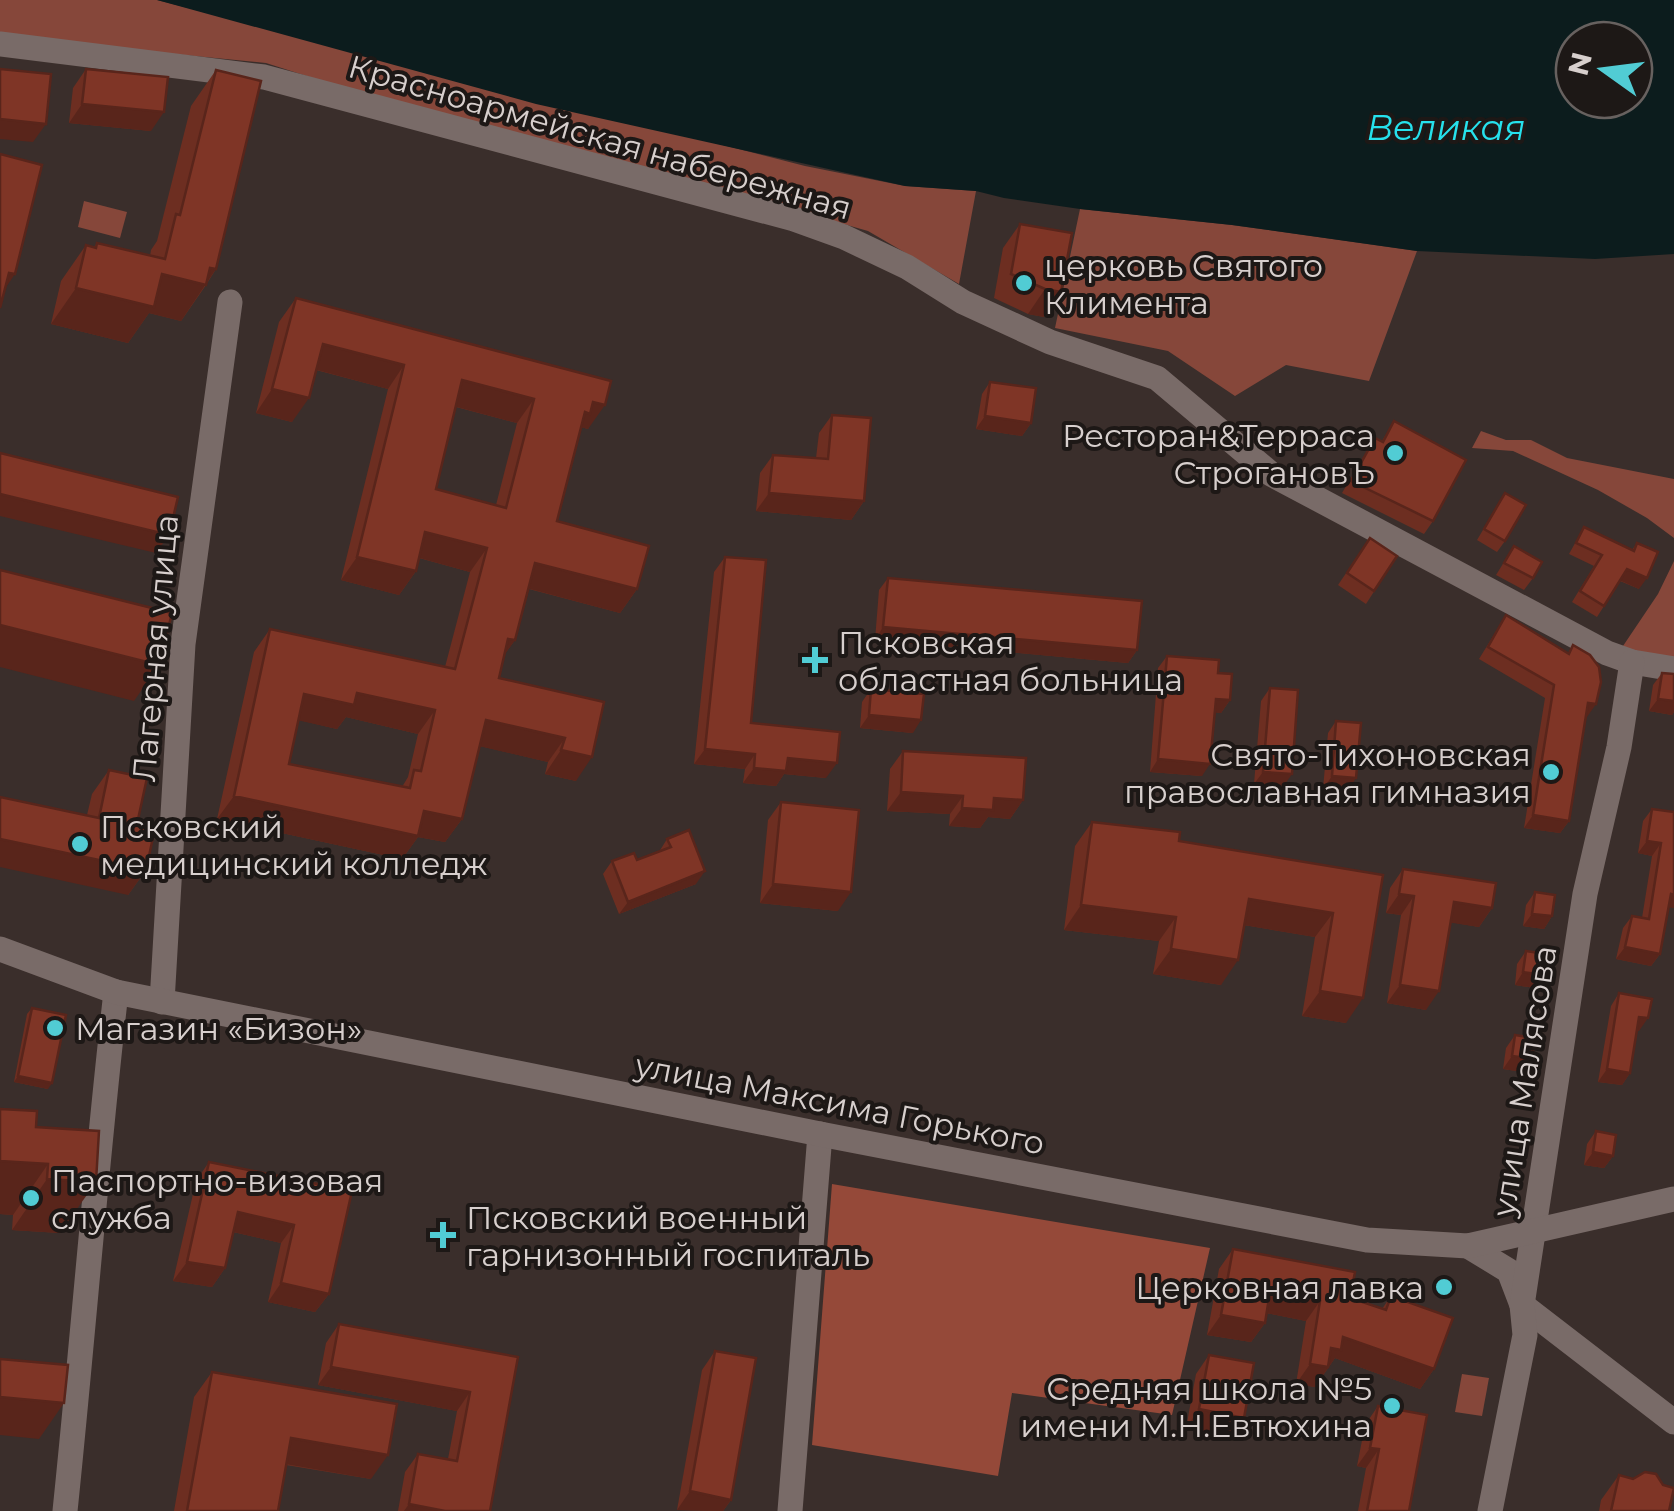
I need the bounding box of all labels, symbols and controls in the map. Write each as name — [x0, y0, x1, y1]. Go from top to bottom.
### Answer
north arrow — [1554, 20, 1654, 120]
street label: Красноармейская набережная — [344, 46, 856, 228]
text: N — [1561, 49, 1599, 79]
water label: Великая — [1366, 106, 1526, 149]
place label: церковь Святого Климента — [1044, 246, 1323, 322]
marker: церковь Святого Климента — [1013, 272, 1035, 294]
place label: Ресторан&Терраса СтрогановЪ — [1062, 416, 1375, 492]
marker: Ресторан&Терраса СтрогановЪ — [1384, 442, 1406, 464]
street label: Лагерная улица — [124, 513, 186, 783]
place label: Псковская областная больница — [838, 623, 1183, 699]
marker: Псковская областная больница — [802, 647, 828, 673]
place label: Свято-Тихоновская православная гимназия — [1124, 735, 1531, 811]
marker: Свято-Тихоновская православная гимназия — [1540, 761, 1562, 783]
place label: Псковский медицинский колледж — [100, 807, 488, 883]
marker: Псковский медицинский колледж — [69, 833, 91, 855]
street label: улица Малясова — [1483, 943, 1565, 1220]
place label: Магазин «Бизон» — [75, 1009, 362, 1048]
marker: Магазин «Бизон» — [44, 1017, 66, 1039]
street label: улица Максима Горького — [631, 1045, 1048, 1163]
place label: Паспортно-визовая служба — [51, 1161, 383, 1237]
marker: Паспортно-визовая служба — [20, 1187, 42, 1209]
place label: Псковский военный гарнизонный госпиталь — [466, 1198, 870, 1274]
marker: Псковский военный гарнизонный госпиталь — [430, 1222, 456, 1248]
place label: Церковная лавка — [1135, 1268, 1424, 1307]
marker: Церковная лавка — [1433, 1276, 1455, 1298]
place label: Средняя школа №5 имени М.Н.Евтюхина — [1020, 1369, 1372, 1445]
marker: Средняя школа №5 имени М.Н.Евтюхина — [1381, 1395, 1403, 1417]

